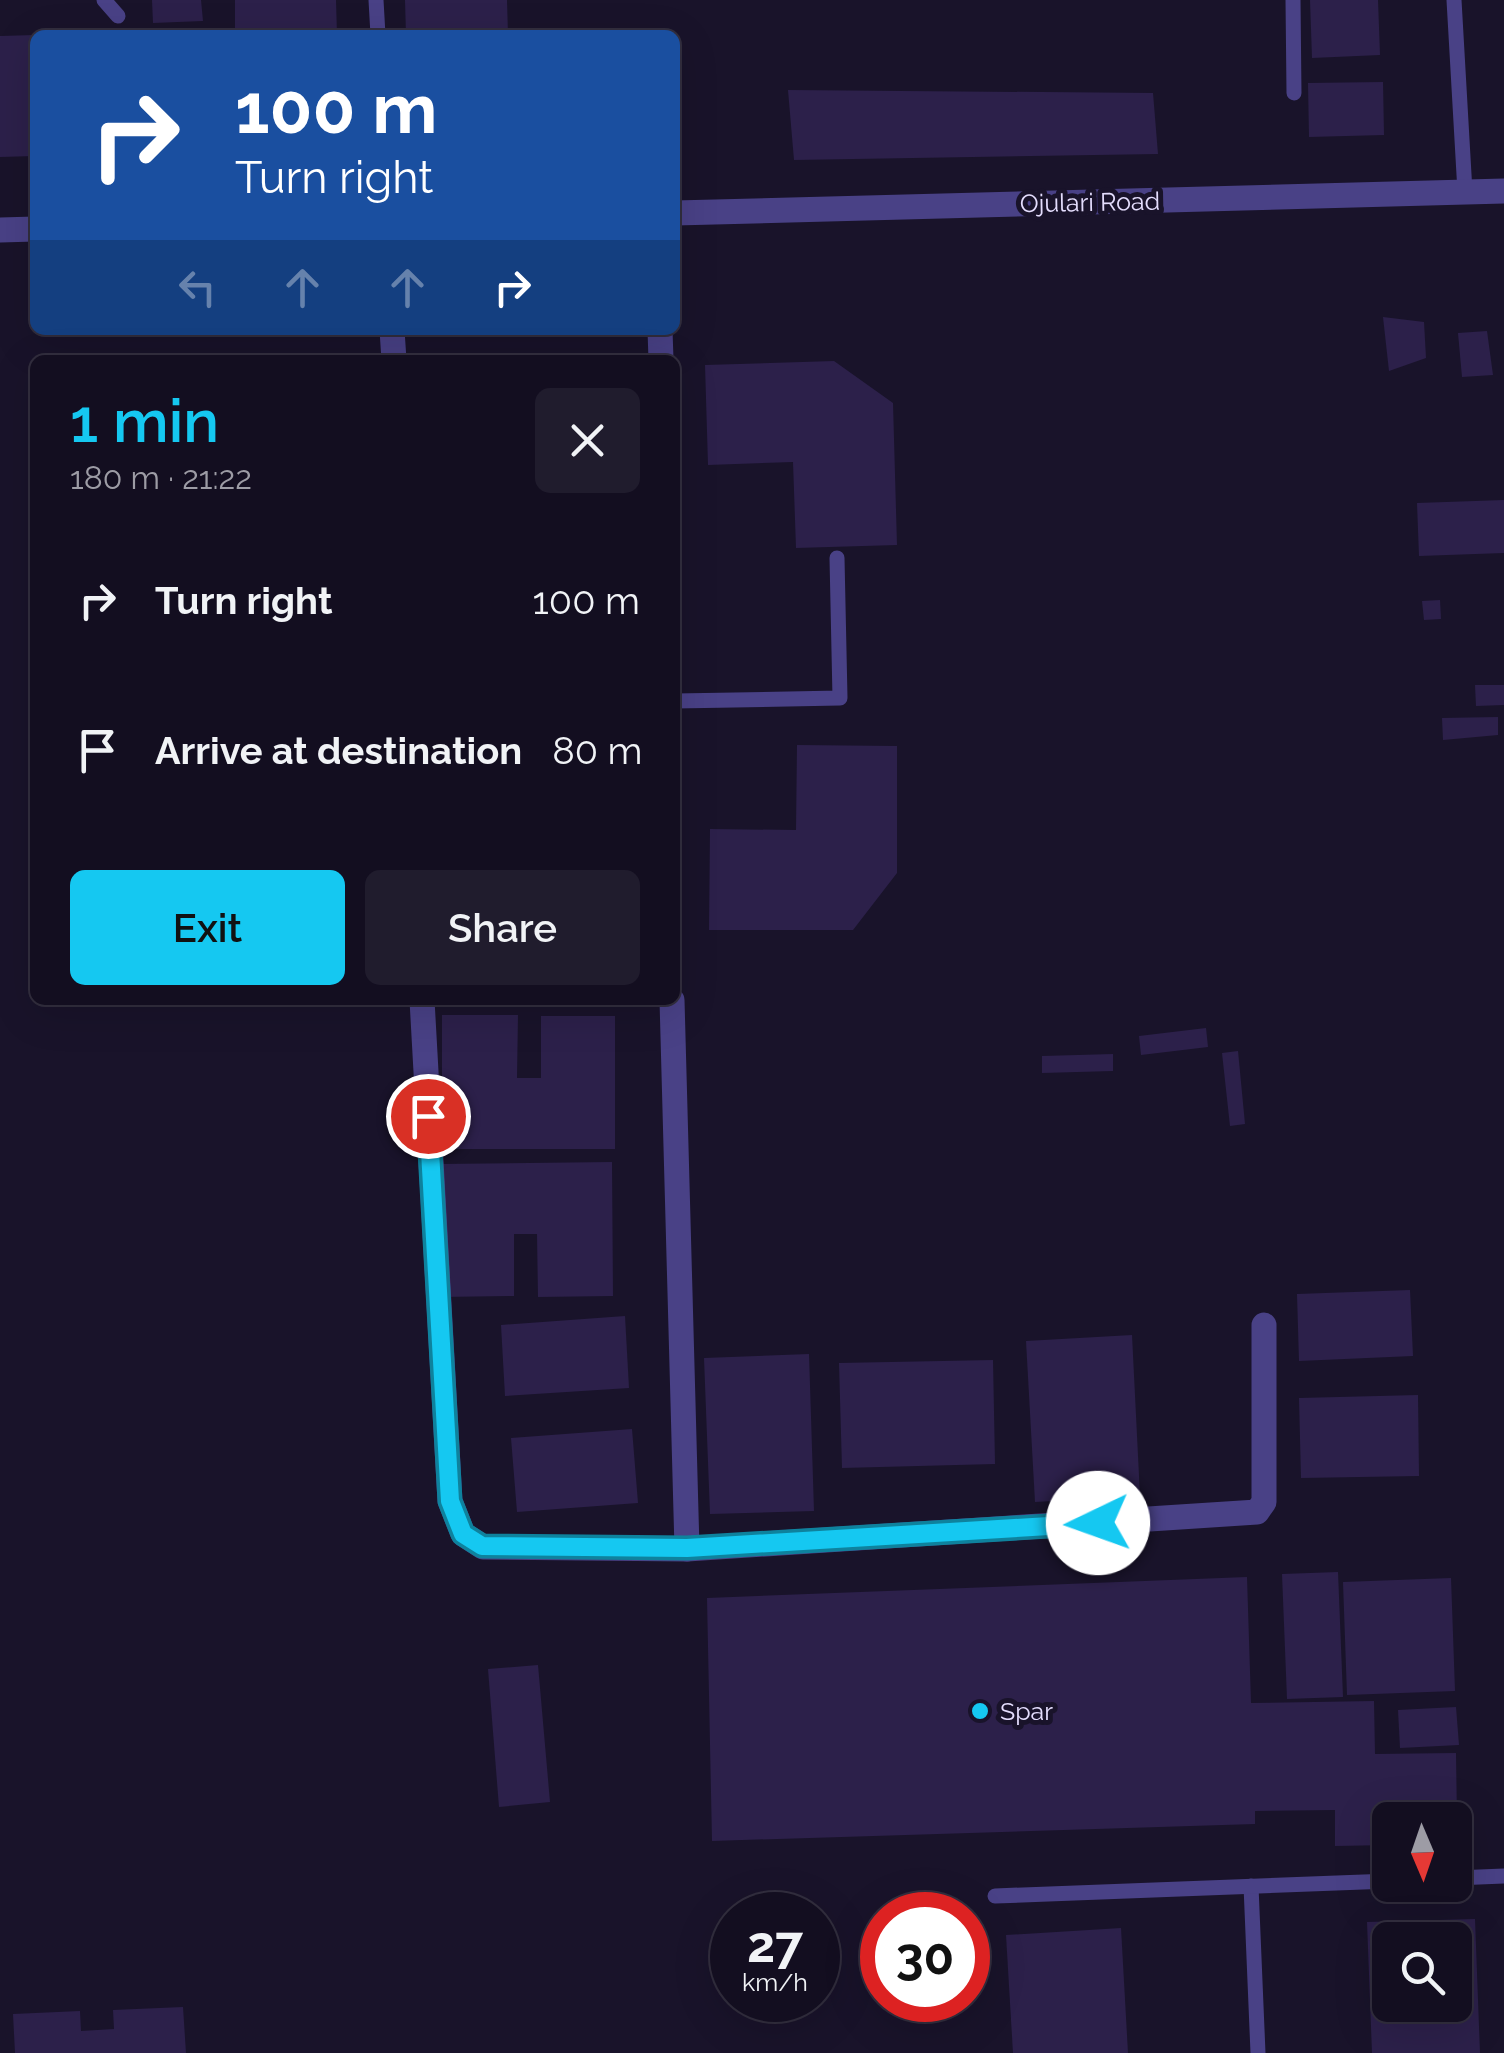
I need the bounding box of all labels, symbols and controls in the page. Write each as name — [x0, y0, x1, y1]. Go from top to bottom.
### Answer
text: 100 m — [235, 67, 438, 149]
icon: right — [70, 70, 200, 200]
text: Turn right — [235, 151, 433, 204]
street label: Ojulari Road — [1020, 186, 1160, 218]
icon: left — [170, 260, 225, 315]
icon: ahead — [275, 260, 330, 315]
icon: ahead — [380, 260, 435, 315]
icon: right — [485, 260, 540, 315]
text: 1 min — [70, 386, 219, 456]
button: close — [535, 388, 640, 493]
text: 180 m · 21:22 — [70, 459, 252, 496]
icon: right — [70, 573, 125, 628]
text: Turn right — [155, 578, 332, 623]
text: 100 m — [533, 578, 640, 623]
icon: arrive — [70, 723, 125, 778]
text: Arrive at destination — [155, 728, 522, 773]
text: 80 m — [552, 728, 643, 773]
button: Exit — [70, 870, 345, 985]
button: Share — [365, 870, 640, 985]
pin — [386, 1074, 471, 1159]
icon: arrive — [401, 1089, 456, 1144]
position arrow — [1046, 1471, 1150, 1575]
place label: Spar — [1000, 1696, 1053, 1726]
marker: Spar — [969, 1700, 991, 1722]
north arrow — [1372, 1802, 1472, 1902]
map controls — [1372, 1802, 1472, 2022]
speed limit sign: 30 — [860, 1892, 990, 2022]
text: 27 — [747, 1915, 803, 1974]
button: search — [1372, 1922, 1472, 2022]
text: km/h — [742, 1967, 808, 1997]

